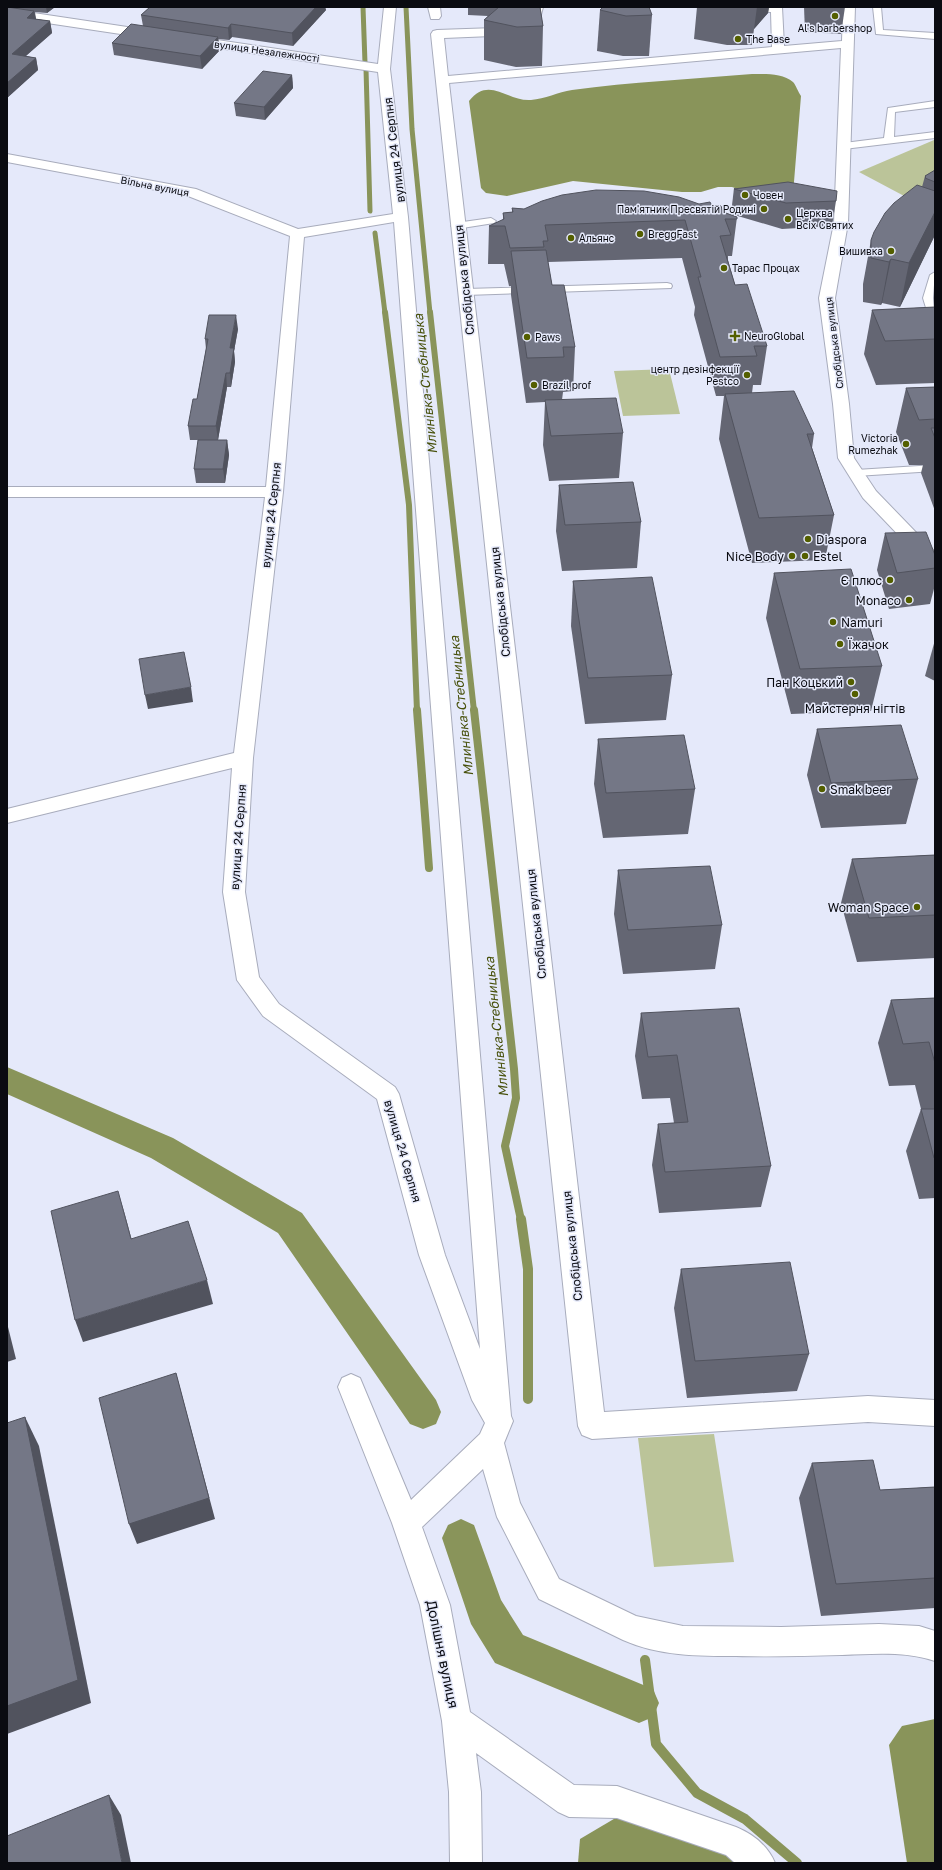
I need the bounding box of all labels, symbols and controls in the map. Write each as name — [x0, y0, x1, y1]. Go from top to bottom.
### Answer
marker: Al's barbershop — [830, 11, 840, 21]
place label: Al's barbershop — [798, 22, 872, 34]
place label: The Base — [746, 33, 790, 45]
marker: The Base — [733, 34, 743, 44]
street label: вулиця Незалежності — [214, 38, 320, 64]
street label: вулиця 24 Серпня — [380, 97, 408, 203]
street label: Вільна вулиця — [120, 173, 190, 199]
place label: Човен — [753, 189, 783, 201]
marker: Човен — [740, 190, 750, 200]
place label: Пам'ятник Пресвятій Родині — [617, 203, 756, 215]
marker: Пам'ятник Пресвятій Родині — [759, 204, 769, 214]
place label: Церква Всіх Святих — [796, 207, 854, 231]
marker: Церква Всіх Святих — [783, 214, 793, 224]
street label: Слобідська вулиця — [451, 224, 477, 336]
place label: BreggFast — [648, 228, 697, 240]
marker: BreggFast — [635, 229, 645, 239]
place label: Альянс — [579, 232, 615, 244]
marker: Альянс — [566, 233, 576, 243]
place label: Вишивка — [839, 245, 883, 257]
marker: Вишивка — [886, 246, 896, 256]
place label: Тарас Процах — [732, 262, 800, 274]
marker: Тарас Процах — [719, 263, 729, 273]
street label: Слобідська вулиця — [822, 296, 846, 390]
water label: Млинівка-Стебницька — [410, 312, 440, 455]
marker: NeuroGlobal — [729, 330, 741, 342]
place label: NeuroGlobal — [744, 330, 804, 342]
place label: Paws — [535, 331, 560, 343]
marker: Paws — [522, 332, 532, 342]
place label: центр дезінфекції Pestco — [651, 363, 739, 387]
marker: центр дезінфекції Pestco — [742, 370, 752, 380]
place label: Brazil prof — [542, 379, 591, 391]
marker: Brazil prof — [529, 380, 539, 390]
place label: Victoria Rumezhak — [848, 432, 898, 456]
marker: Victoria Rumezhak — [901, 439, 911, 449]
street label: вулиця 24 Серпня — [258, 462, 284, 568]
place label: Diaspora — [816, 532, 867, 547]
marker: Diaspora — [803, 534, 813, 544]
street label: Слобідська вулиця — [487, 546, 513, 658]
place label: Nice Body — [726, 549, 784, 564]
place label: Estel — [813, 549, 842, 564]
marker: Nice Body — [787, 551, 797, 561]
marker: Estel — [800, 551, 810, 561]
place label: Є плюс — [841, 573, 882, 588]
marker: Є плюс — [885, 575, 895, 585]
place label: Monaco — [856, 593, 901, 608]
marker: Monaco — [904, 595, 914, 605]
place label: Namuri — [841, 615, 883, 630]
marker: Namuri — [828, 617, 838, 627]
water label: Млинівка-Стебницька — [446, 634, 476, 777]
place label: Їжачок — [847, 637, 889, 652]
marker: Їжачок — [835, 639, 845, 649]
place label: Пан Коцький — [766, 675, 843, 690]
marker: Пан Коцький — [846, 677, 856, 687]
marker: Майстерня нігтів — [850, 689, 860, 699]
place label: Майстерня нігтів — [805, 701, 905, 716]
place label: Smak beer — [830, 782, 891, 797]
street label: вулиця 24 Серпня — [227, 784, 249, 890]
marker: Smak beer — [817, 784, 827, 794]
street label: Слобідська вулиця — [523, 868, 549, 980]
place label: Woman Space — [828, 900, 909, 915]
marker: Woman Space — [912, 902, 922, 912]
water label: Млинівка-Стебницька — [481, 955, 511, 1098]
street label: вулиця 24 Серпня — [381, 1098, 425, 1204]
street label: Слобідська вулиця — [559, 1190, 585, 1302]
street label: Долішня вулиця — [423, 1598, 463, 1710]

